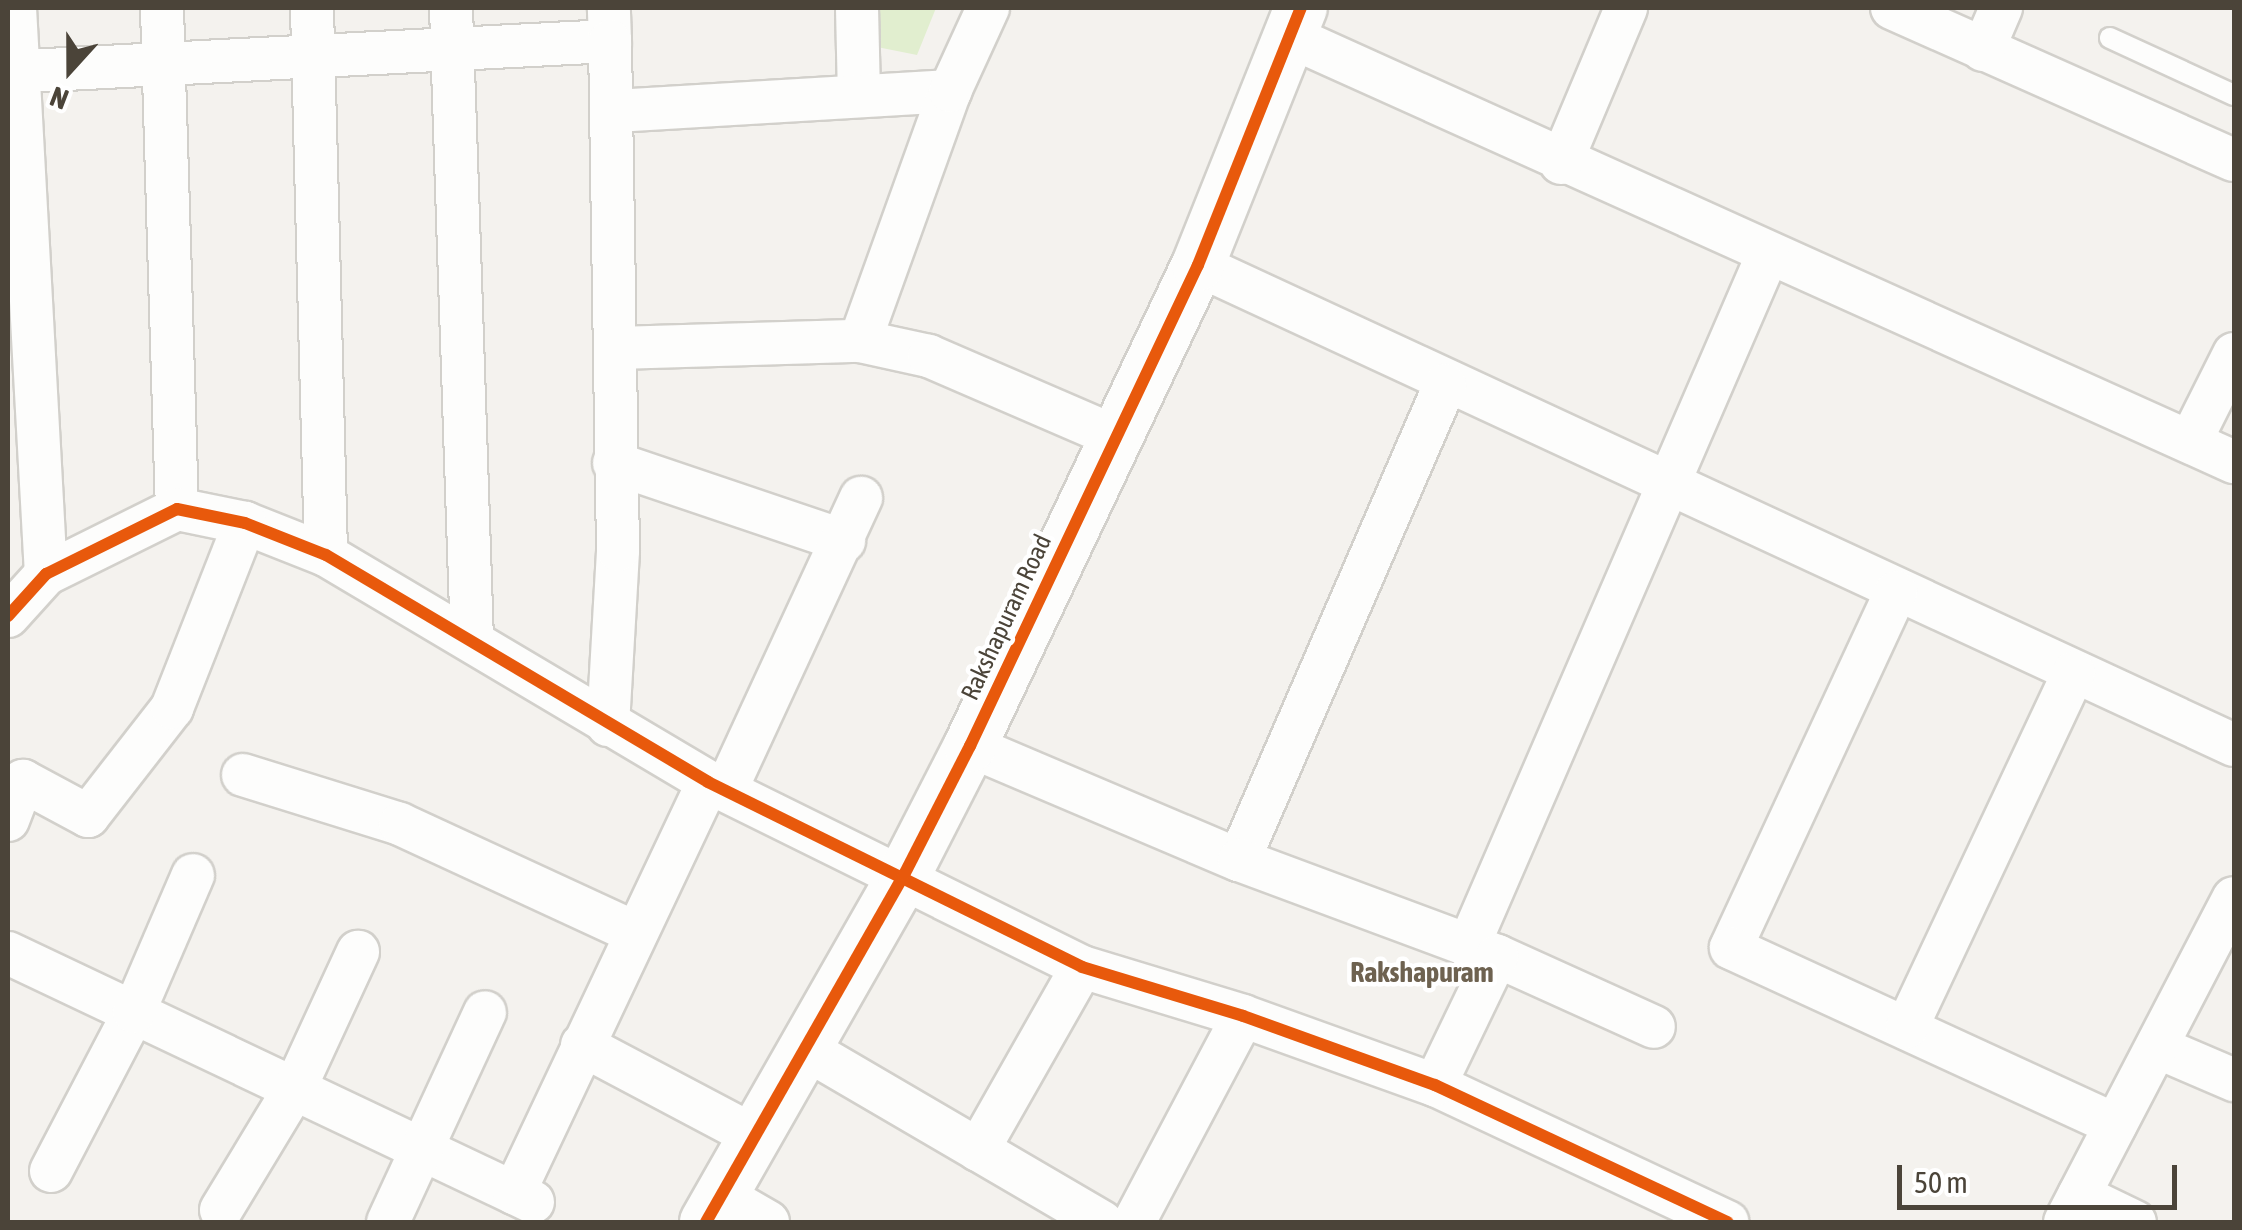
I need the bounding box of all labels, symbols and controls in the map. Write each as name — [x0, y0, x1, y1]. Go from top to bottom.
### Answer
north arrow — [20, 20, 120, 120]
text: N — [46, 80, 73, 116]
street label: Rakshapuram Road — [955, 529, 1057, 705]
district label: Rakshapuram — [1350, 955, 1494, 989]
scale bar — [1902, 1145, 2182, 1207]
text: 50 m — [1914, 1165, 1968, 1199]

